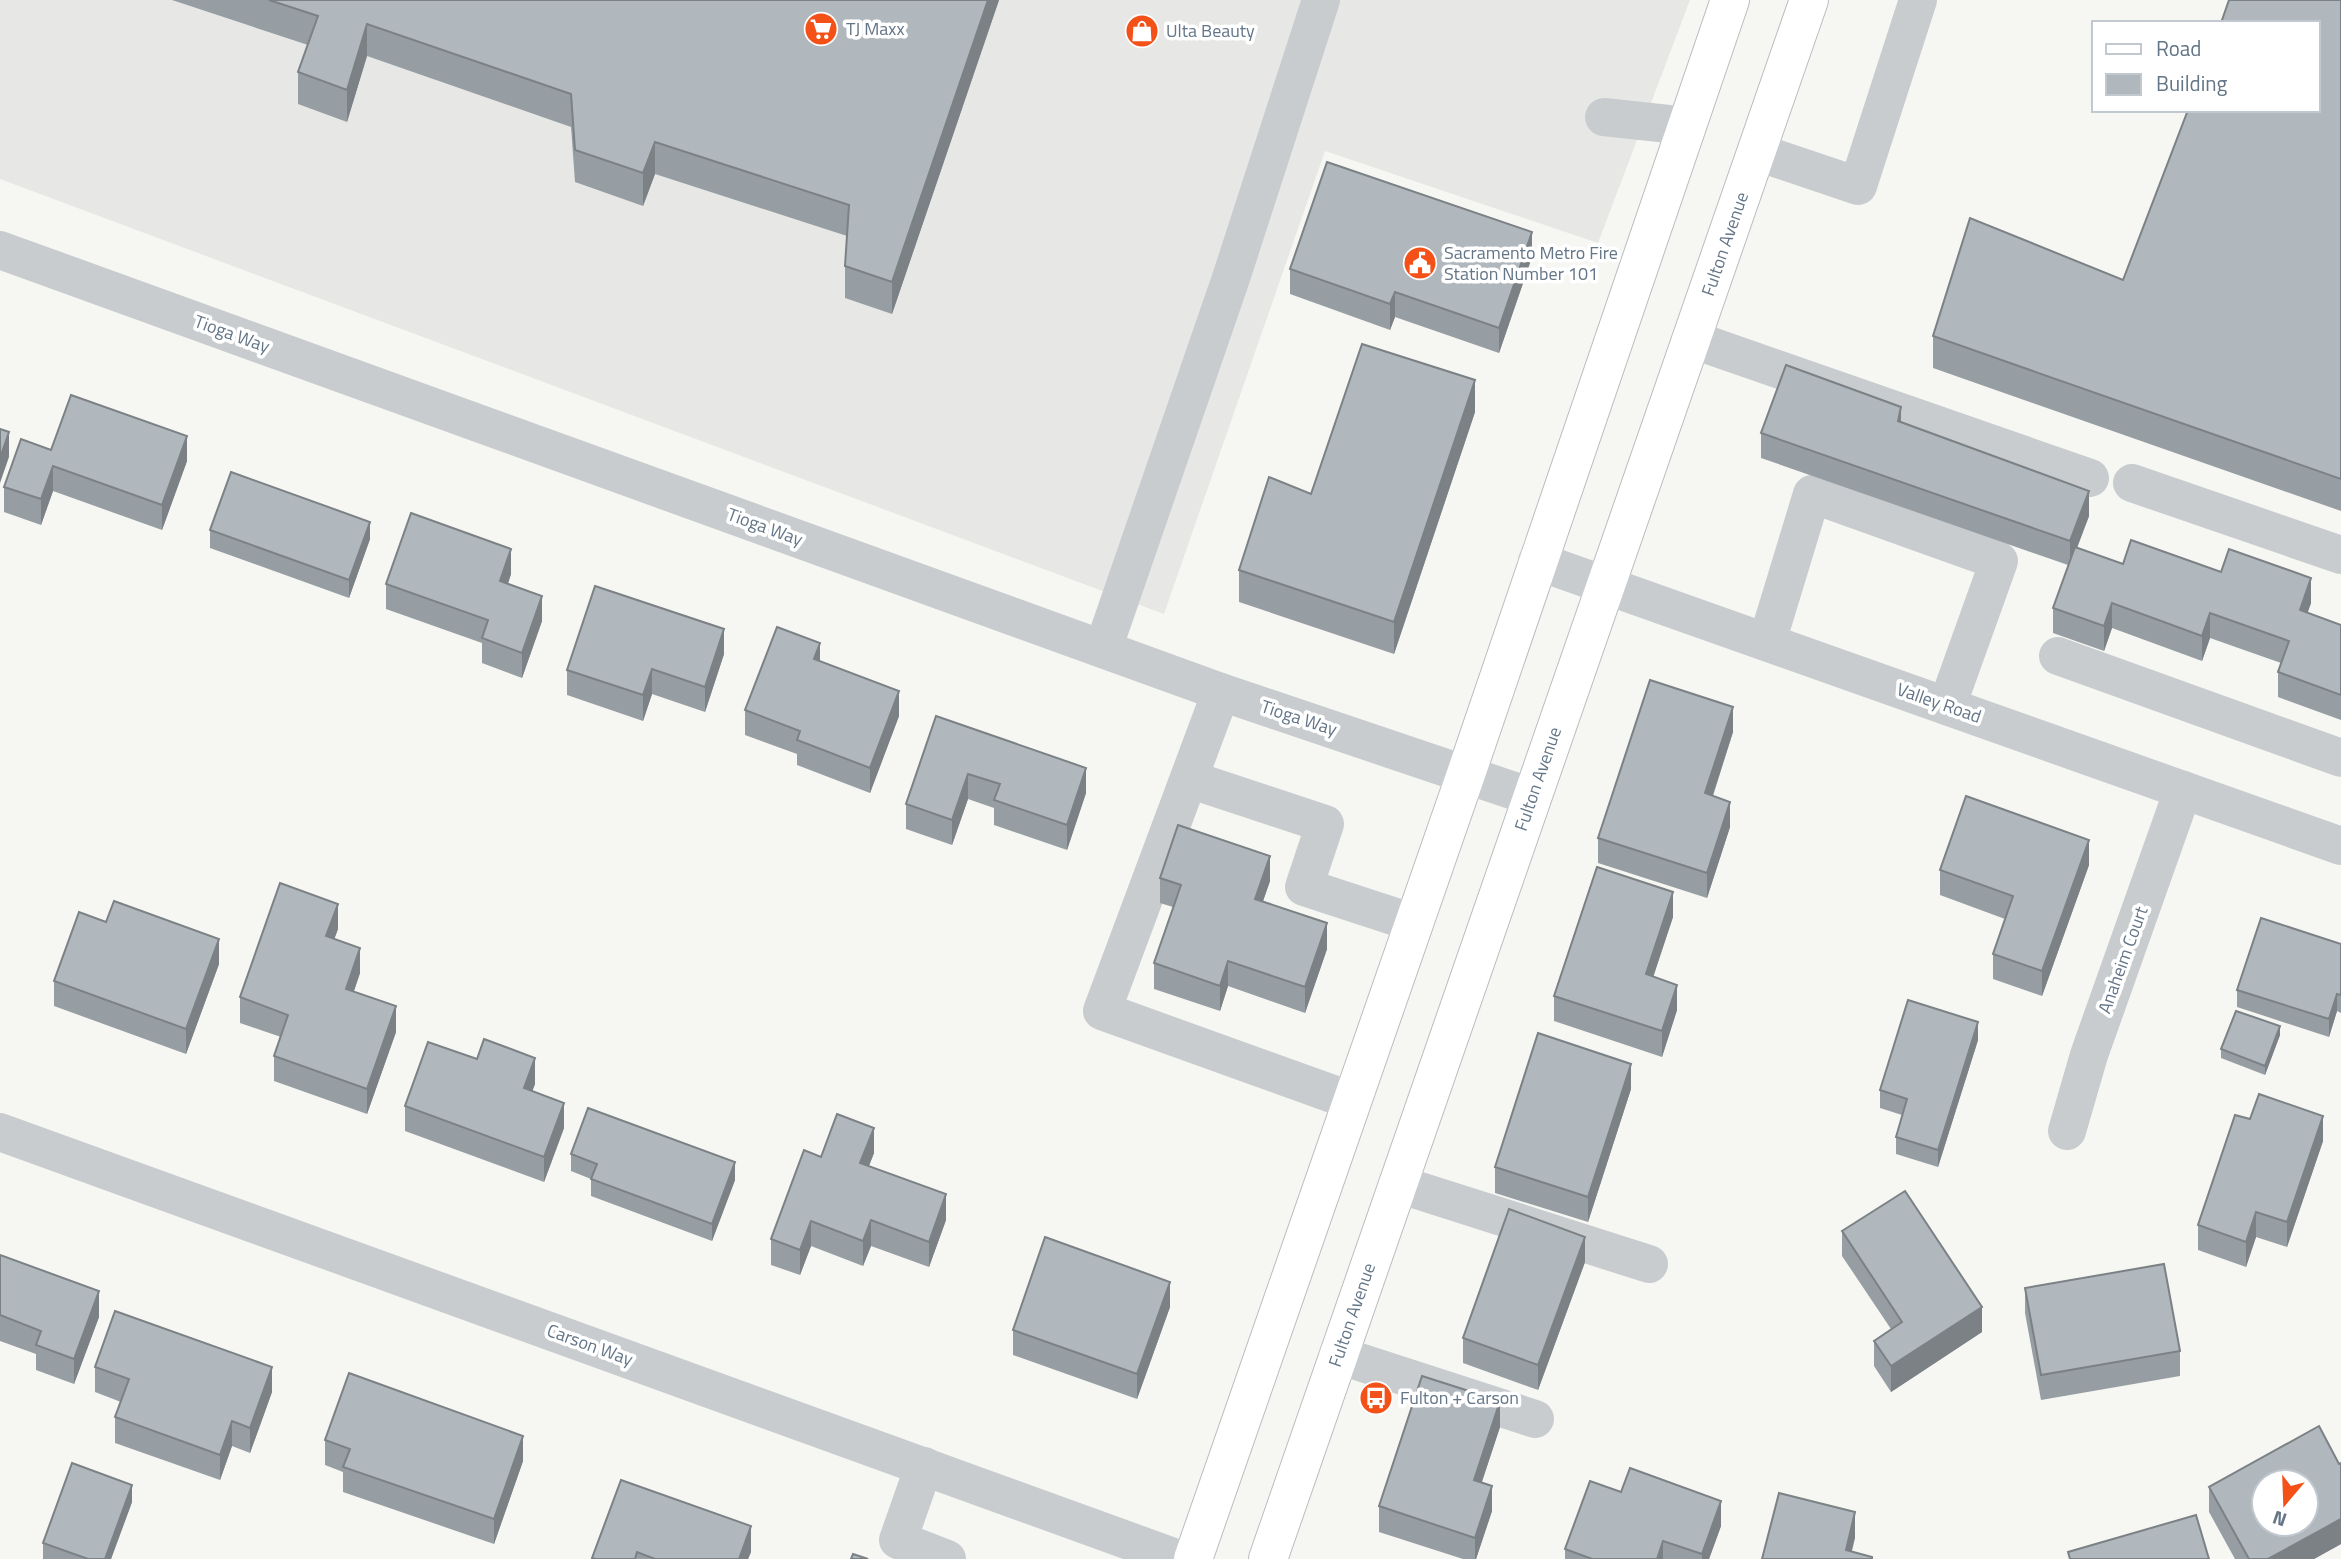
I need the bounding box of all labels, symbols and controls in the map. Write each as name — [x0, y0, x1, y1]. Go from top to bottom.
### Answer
supermarket icon: TJ Maxx — [802, 10, 840, 48]
shop icon: Ulta Beauty — [1123, 12, 1161, 50]
place label: TJ Maxx — [846, 15, 905, 42]
place label: Ulta Beauty — [1166, 17, 1255, 44]
legend — [2092, 21, 2320, 112]
text: Road — [2156, 32, 2201, 64]
text: Building — [2156, 67, 2228, 99]
street label: Fulton Avenue — [1694, 188, 1755, 300]
place label: Sacramento Metro Fire Station Number 101 — [1444, 239, 1618, 287]
public building icon: Sacramento Metro Fire Station Number 101 — [1401, 244, 1439, 282]
street label: Tioga Way — [191, 307, 274, 360]
street label: Tioga Way — [724, 500, 807, 553]
street label: Valley Road — [1893, 675, 1985, 730]
street label: Tioga Way — [1258, 693, 1341, 743]
street label: Fulton Avenue — [1507, 723, 1568, 835]
street label: Anaheim Court — [2091, 902, 2155, 1017]
street label: Fulton Avenue — [1321, 1259, 1382, 1371]
street label: Carson Way — [543, 1316, 637, 1373]
bus stop icon: Fulton + Carson — [1357, 1379, 1395, 1417]
place label: Fulton + Carson — [1400, 1384, 1519, 1411]
north arrow — [2250, 1468, 2320, 1538]
text: N — [2268, 1504, 2290, 1535]

